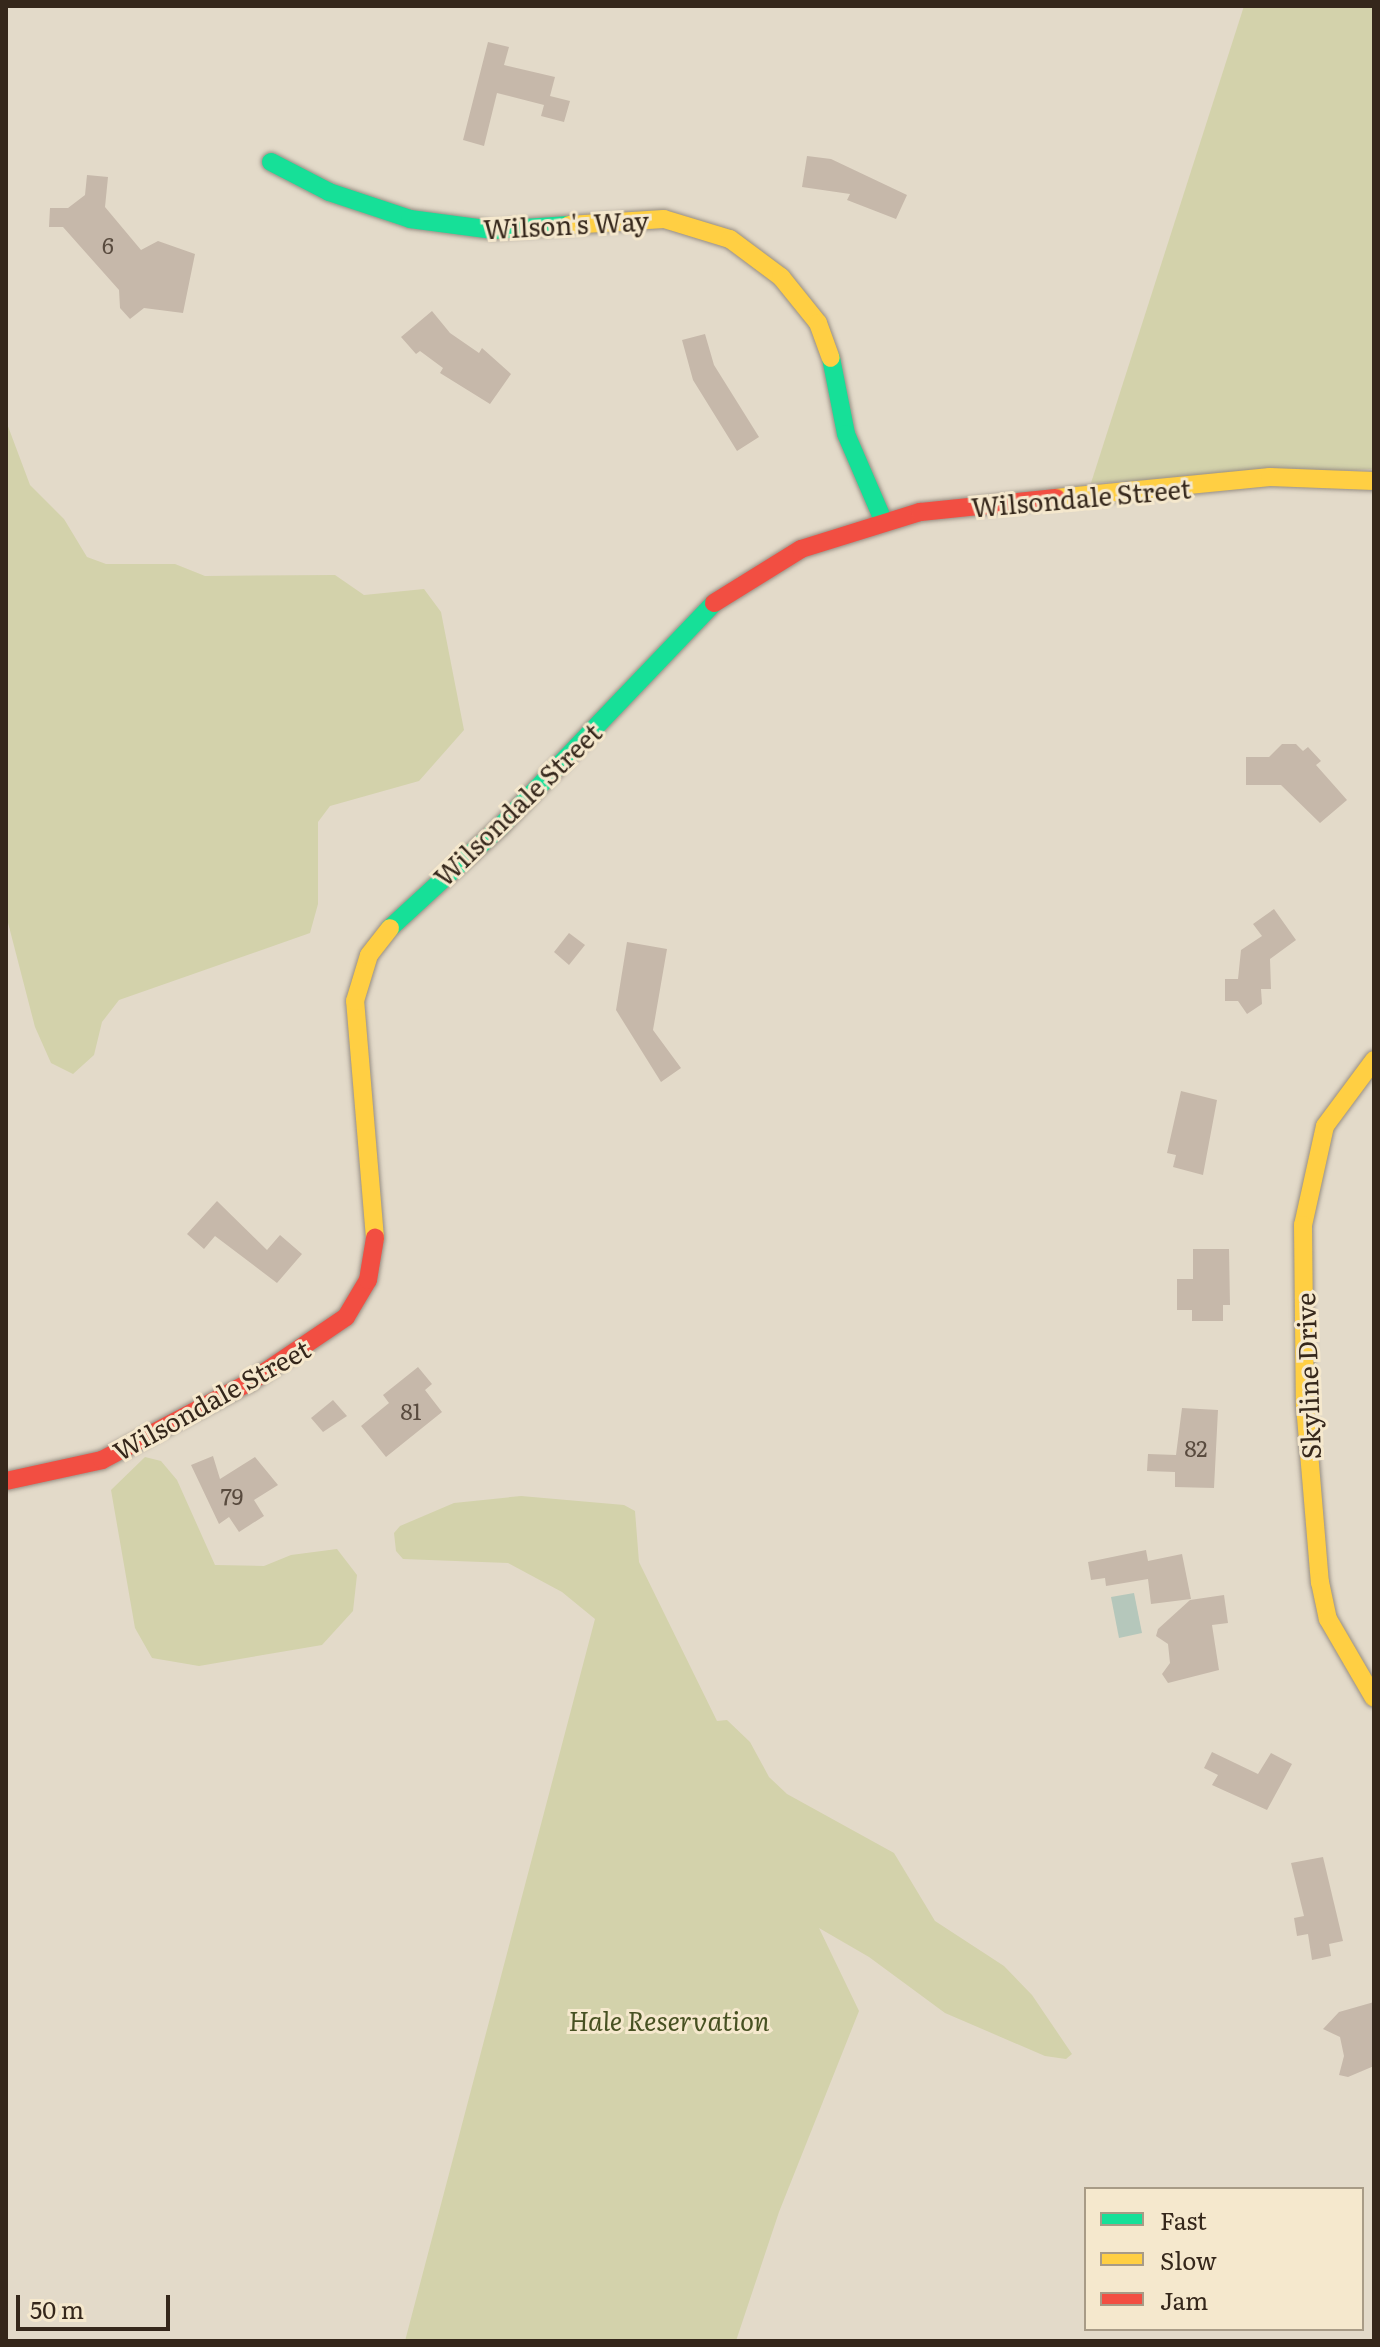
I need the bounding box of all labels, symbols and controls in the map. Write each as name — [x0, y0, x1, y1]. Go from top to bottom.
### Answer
street label: Wilson's Way — [482, 204, 650, 244]
house number: 6 — [102, 232, 114, 258]
street label: Wilsondale Street — [970, 472, 1192, 522]
street label: Wilsondale Street — [427, 716, 607, 892]
street label: Skyline Drive — [1288, 1292, 1326, 1460]
street label: Wilsondale Street — [107, 1332, 315, 1466]
house number: 81 — [400, 1398, 422, 1424]
house number: 82 — [1185, 1435, 1207, 1461]
house number: 79 — [221, 1483, 243, 1509]
park label: Hale Reservation — [568, 2004, 770, 2036]
legend — [1084, 2187, 1364, 2331]
text: Fast — [1160, 2202, 1207, 2237]
text: Slow — [1160, 2242, 1217, 2277]
scale bar — [20, 2279, 174, 2329]
text: Jam — [1160, 2282, 1208, 2317]
text: 50 m — [30, 2291, 84, 2326]

